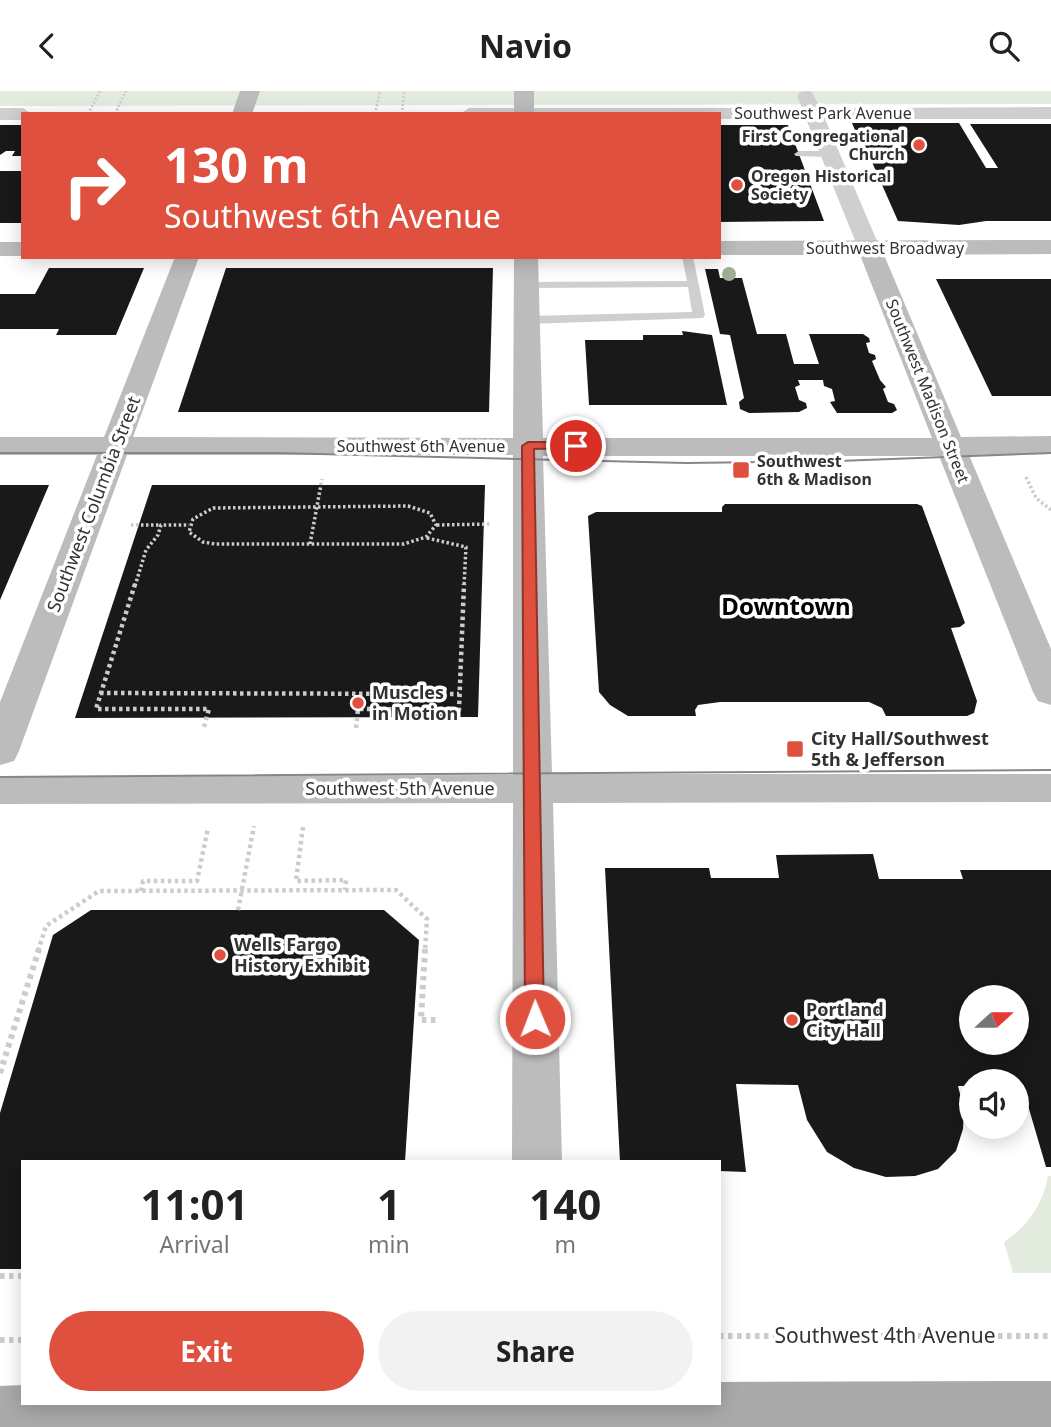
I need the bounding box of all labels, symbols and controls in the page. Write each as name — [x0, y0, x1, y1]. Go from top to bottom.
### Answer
text: Navio — [479, 24, 572, 67]
icon: back — [28, 27, 66, 65]
icon: search — [985, 27, 1023, 65]
street label: Southwest Park Avenue — [734, 102, 912, 124]
place label: First Congregational Church — [742, 125, 905, 165]
text: 130 m — [164, 131, 309, 197]
marker: First Congregational Church — [911, 137, 927, 153]
icon: right — [49, 140, 140, 231]
place label: Oregon Historical Society — [751, 165, 891, 205]
marker: Oregon Historical Society — [729, 177, 745, 193]
text: Southwest 6th Avenue — [164, 194, 501, 237]
street label: Southwest Broadway — [806, 237, 965, 259]
street label: Southwest Madison Street — [881, 296, 975, 487]
street label: Southwest Columbia Street — [41, 392, 146, 615]
pin — [546, 416, 606, 476]
icon: arrive — [557, 427, 595, 465]
street label: Southwest 6th Avenue — [337, 435, 505, 457]
place label: Southwest 6th & Madison — [757, 450, 872, 490]
marker: Southwest 6th & Madison — [731, 460, 751, 480]
district label: Downtown — [721, 589, 851, 622]
place label: Muscles in Motion — [372, 680, 458, 725]
marker: Muscles in Motion — [350, 695, 366, 711]
place label: City Hall/Southwest 5th & Jefferson — [811, 726, 989, 771]
marker: City Hall/Southwest 5th & Jefferson — [785, 739, 805, 759]
street label: Southwest 5th Avenue — [305, 776, 495, 800]
place label: Wells Fargo History Exhibit — [234, 932, 367, 977]
marker: Wells Fargo History Exhibit — [212, 947, 228, 963]
position arrow — [498, 982, 572, 1056]
north arrow — [959, 985, 1029, 1055]
map controls — [959, 985, 1029, 1139]
place label: Portland City Hall — [806, 997, 884, 1042]
marker: Portland City Hall — [784, 1012, 800, 1028]
button: sound — [959, 1069, 1029, 1139]
text: 11:01 — [141, 1175, 248, 1232]
text: 1 — [377, 1175, 401, 1232]
text: 140 — [529, 1175, 601, 1232]
text: Arrival — [159, 1228, 230, 1260]
text: min — [368, 1228, 410, 1260]
text: m — [555, 1228, 576, 1260]
button: Exit — [49, 1311, 364, 1391]
button: Share — [378, 1311, 693, 1391]
street label: Southwest 4th Avenue — [775, 1321, 995, 1349]

